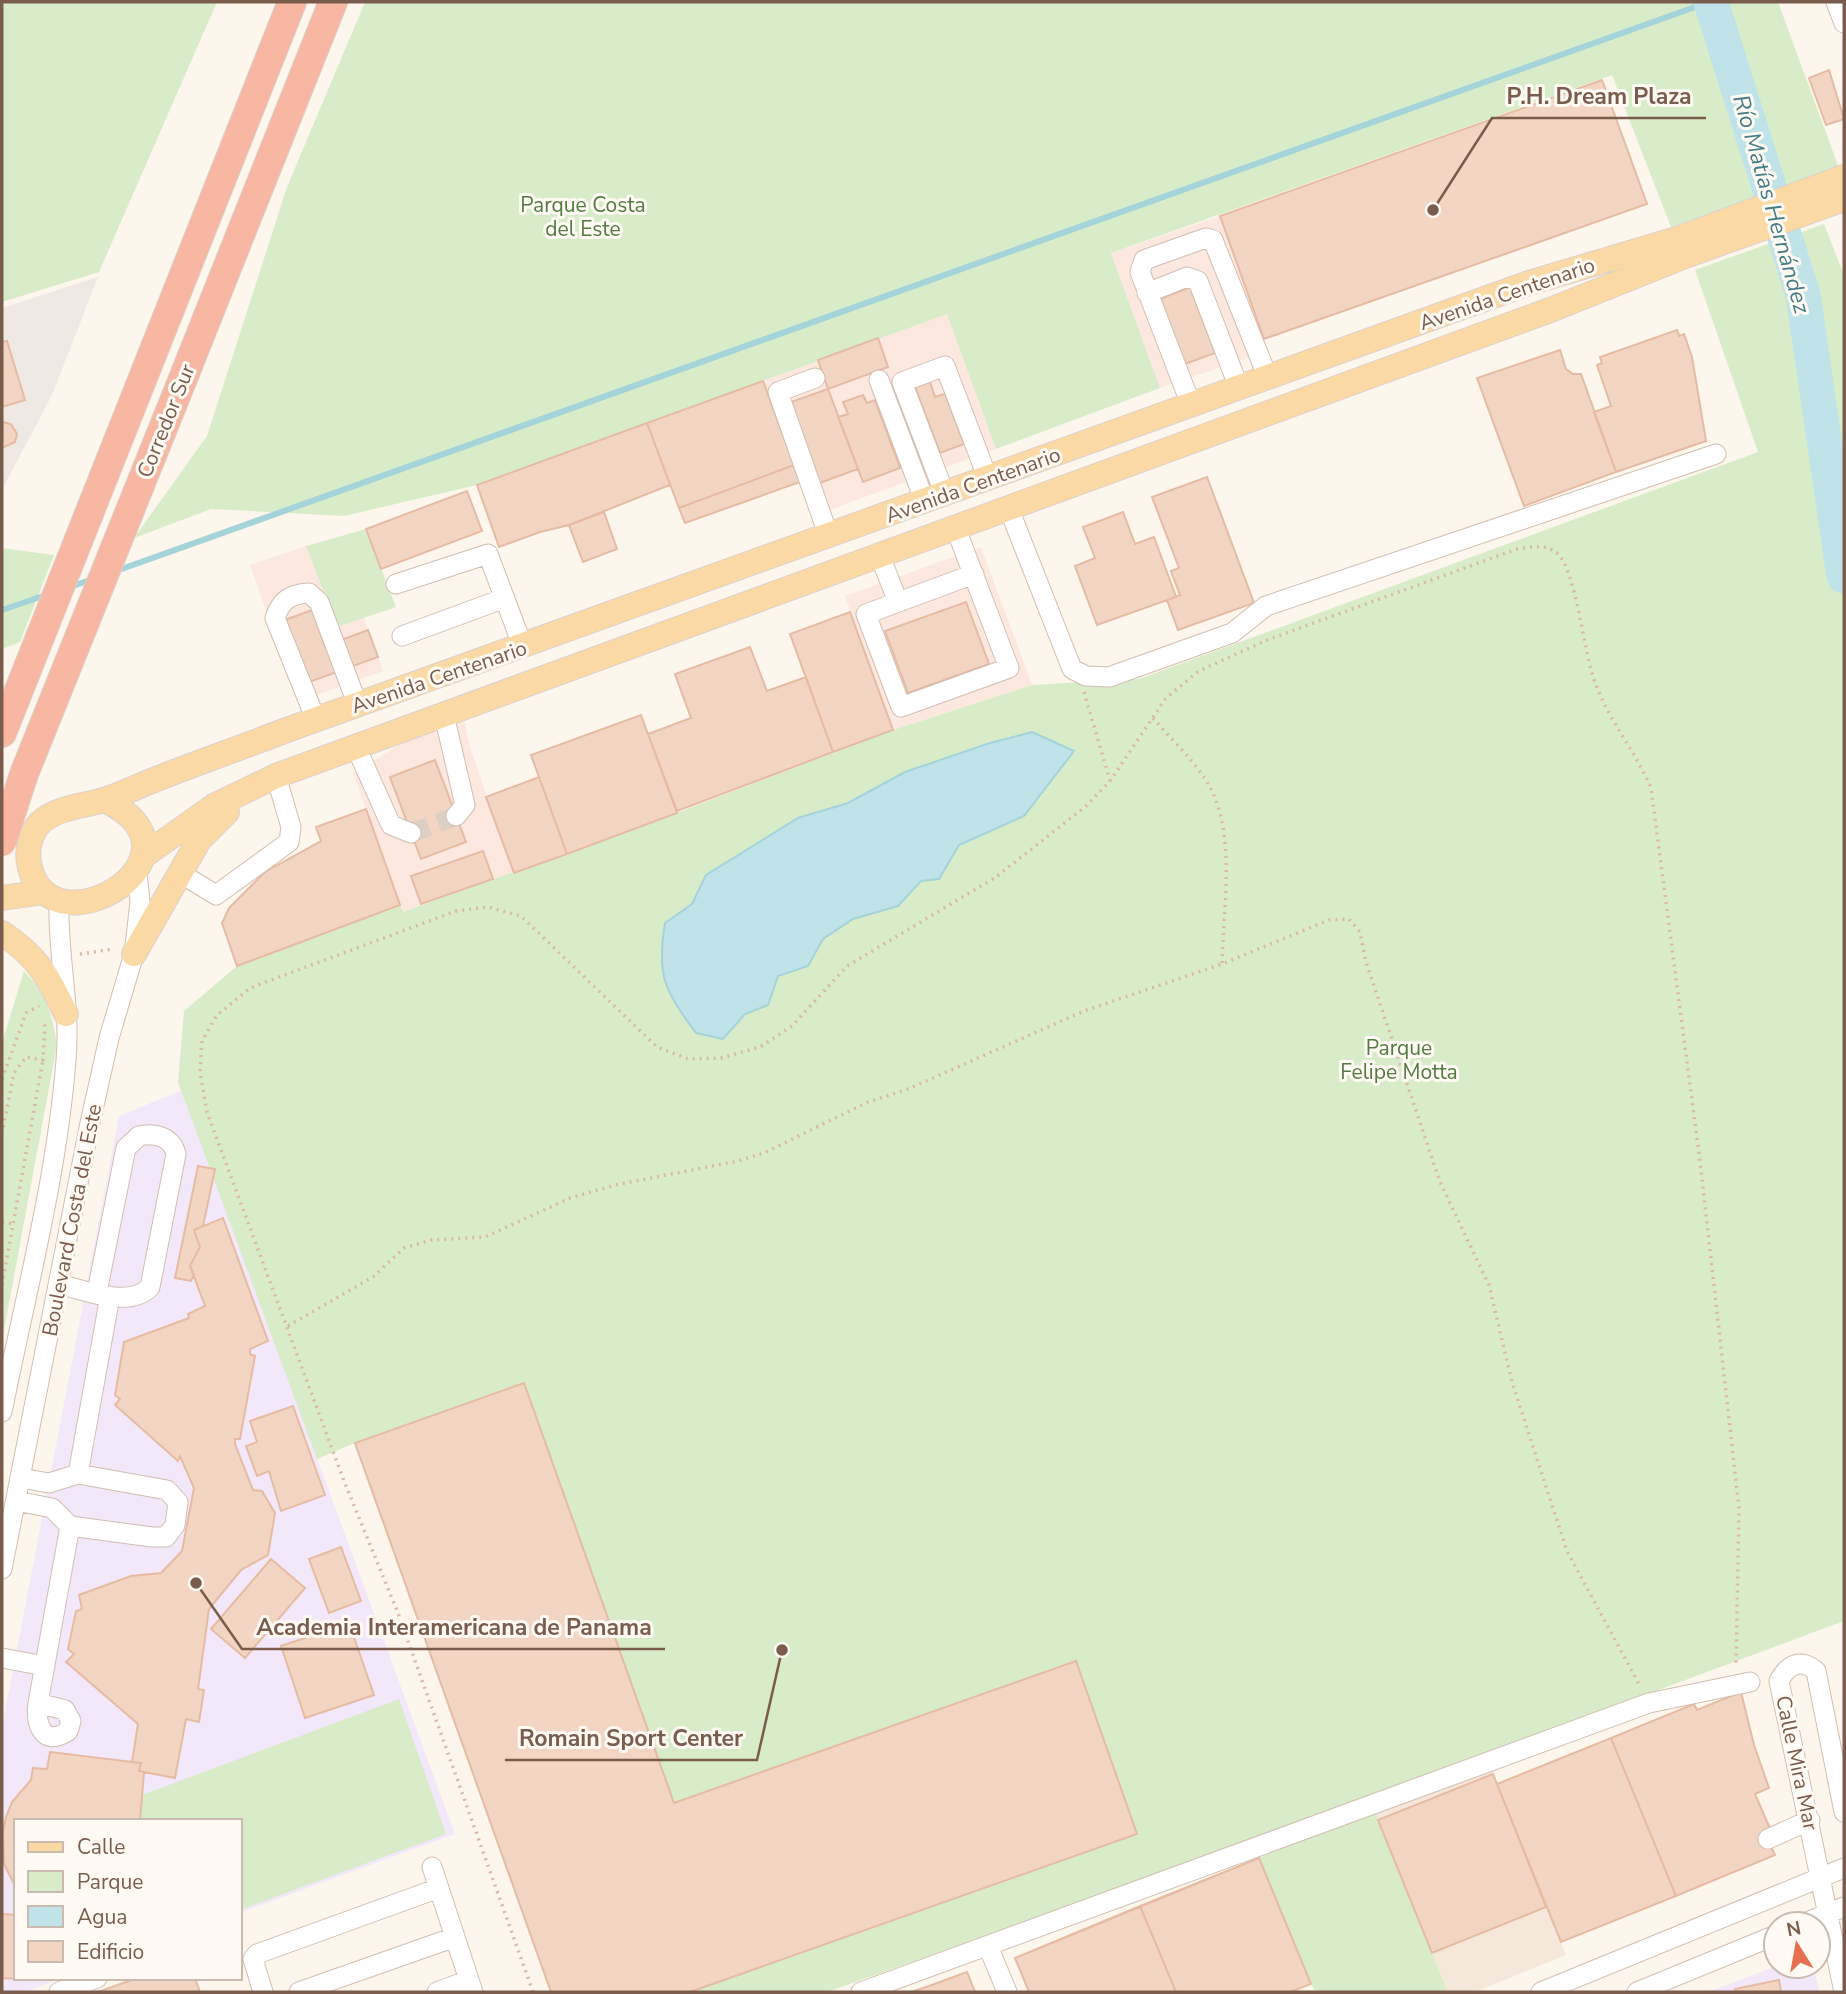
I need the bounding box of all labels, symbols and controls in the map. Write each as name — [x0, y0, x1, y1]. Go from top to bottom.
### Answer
callout: P.H. Dream Plaza — [1492, 74, 1706, 118]
text: P.H. Dream Plaza — [1506, 81, 1692, 112]
water label: Río Matías Hernández — [1725, 91, 1818, 318]
park label: Parque Costa del Este — [520, 191, 646, 243]
street label: Avenida Centenario — [1415, 251, 1599, 337]
street label: Corredor Sur — [131, 360, 202, 482]
street label: Avenida Centenario — [882, 440, 1064, 530]
street label: Avenida Centenario — [347, 634, 531, 720]
park label: Parque Felipe Motta — [1340, 1034, 1458, 1086]
street label: Boulevard Costa del Este — [36, 1101, 108, 1339]
callout: Academia Interamericana de Panama — [242, 1605, 665, 1649]
text: Academia Interamericana de Panama — [256, 1612, 652, 1643]
street label: Calle Mira Mar — [1769, 1693, 1825, 1833]
callout: Romain Sport Center — [505, 1716, 757, 1760]
text: Romain Sport Center — [519, 1723, 743, 1754]
legend — [14, 1819, 242, 1980]
text: Calle — [77, 1833, 125, 1861]
text: Parque — [77, 1868, 144, 1896]
text: Agua — [77, 1903, 127, 1931]
north arrow — [1762, 1910, 1832, 1980]
text: N — [1784, 1915, 1803, 1943]
text: Edificio — [77, 1938, 144, 1966]

